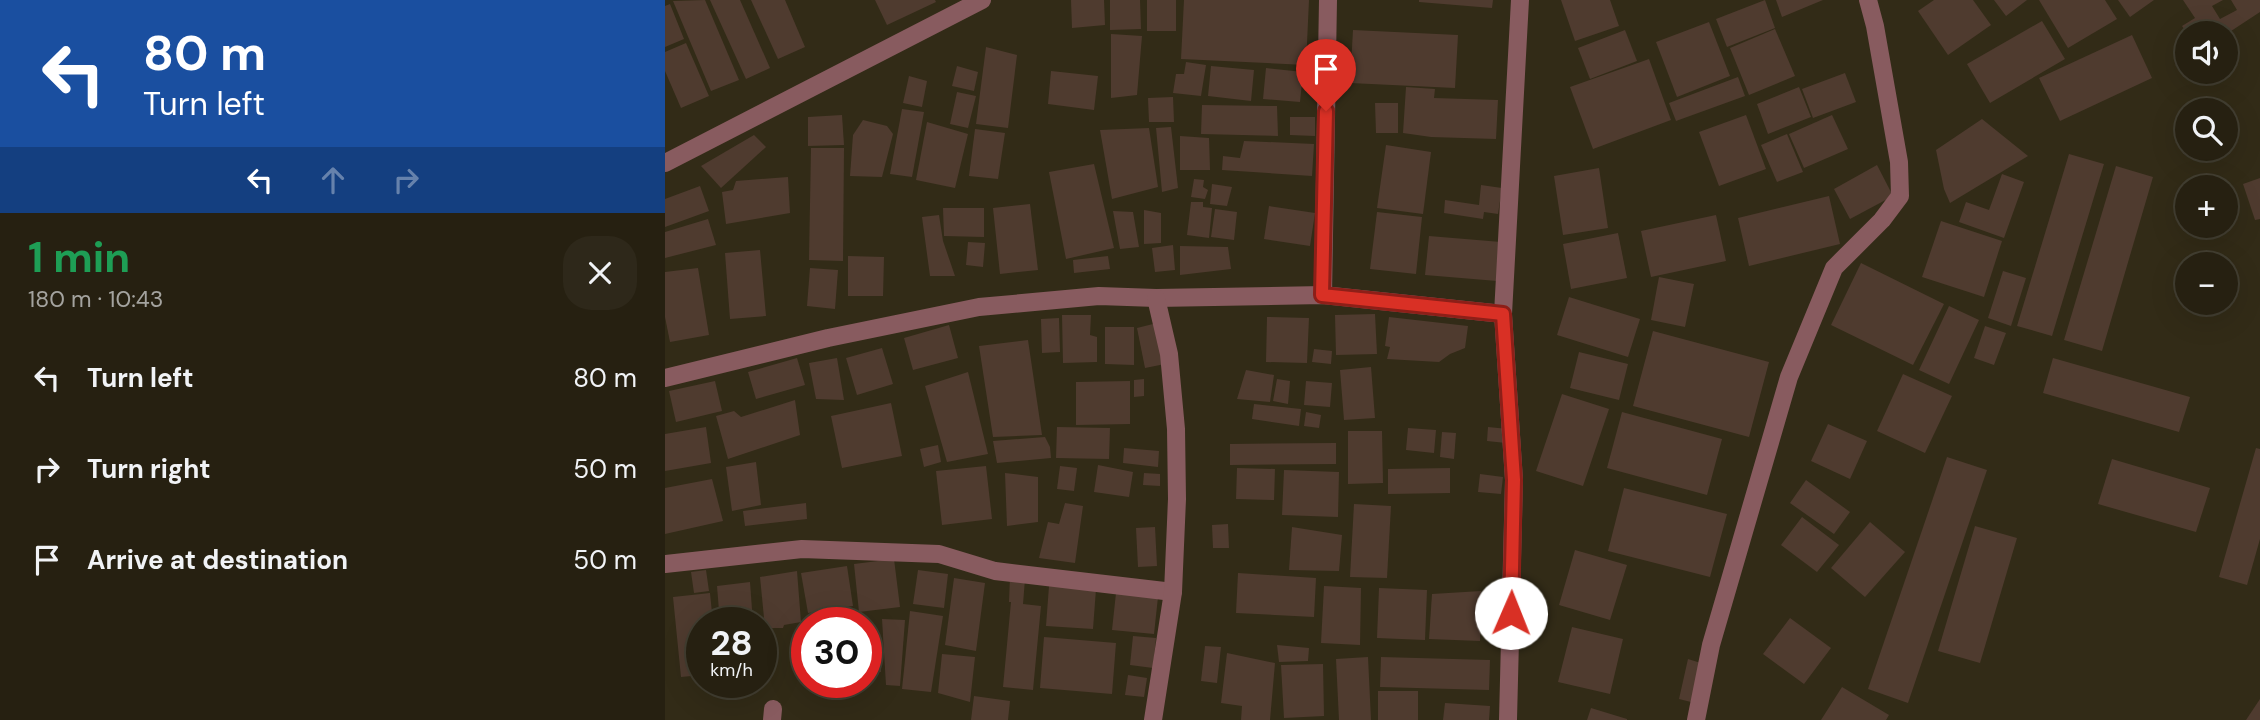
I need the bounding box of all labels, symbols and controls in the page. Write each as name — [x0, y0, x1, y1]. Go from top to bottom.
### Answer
text: 80 m — [143, 21, 266, 85]
map controls — [2175, 21, 2238, 315]
button: sound — [2175, 21, 2238, 84]
icon: left — [28, 28, 119, 119]
pin — [1296, 39, 1356, 111]
icon: arrive — [1307, 50, 1345, 88]
text: Turn left — [143, 83, 265, 125]
button: search — [2175, 98, 2238, 161]
icon: left — [241, 161, 279, 199]
icon: ahead — [314, 161, 352, 199]
icon: right — [387, 161, 425, 199]
button: + — [2175, 175, 2238, 238]
text: 1 min — [28, 230, 130, 285]
button: close — [563, 236, 637, 310]
button: − — [2175, 252, 2238, 315]
text: 180 m · 10:43 — [28, 284, 163, 314]
icon: left — [28, 359, 66, 397]
text: Turn left — [87, 361, 194, 395]
text: 80 m — [573, 361, 637, 395]
icon: right — [28, 450, 66, 488]
text: Turn right — [87, 452, 211, 486]
text: 50 m — [573, 452, 637, 486]
icon: arrive — [28, 541, 66, 579]
text: Arrive at destination — [87, 543, 348, 577]
text: 50 m — [573, 543, 637, 577]
position arrow — [1474, 576, 1548, 650]
speed limit sign: 30 — [791, 607, 882, 698]
text: 28 — [710, 620, 753, 666]
text: km/h — [710, 658, 753, 682]

